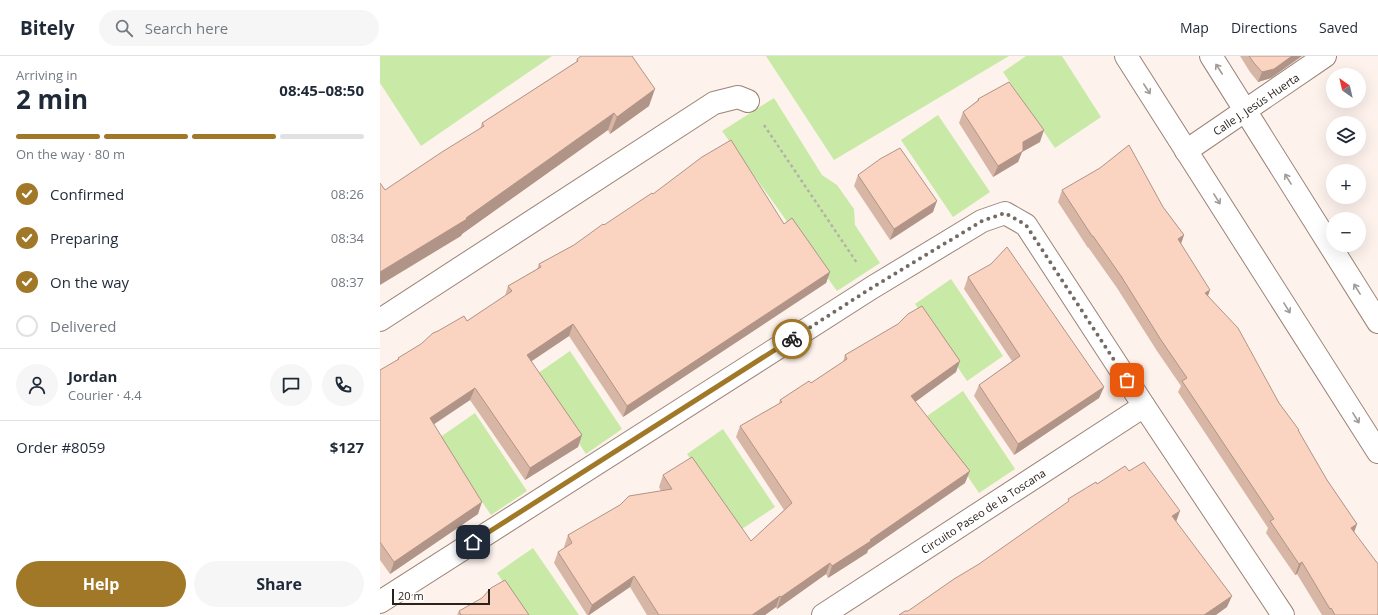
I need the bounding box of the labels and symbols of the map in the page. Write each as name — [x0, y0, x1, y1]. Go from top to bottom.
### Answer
one-way arrow — [1215, 64, 1223, 75]
north arrow — [1326, 68, 1366, 108]
street label: Calle J. Jesús Huerta — [1210, 70, 1302, 138]
one-way arrow — [1144, 83, 1152, 95]
one-way arrow — [1284, 173, 1292, 185]
one-way arrow — [1213, 193, 1221, 205]
one-way arrow — [1353, 283, 1361, 295]
one-way arrow — [1282, 303, 1291, 314]
courier — [772, 319, 812, 359]
pin — [1110, 363, 1144, 397]
one-way arrow — [1353, 412, 1361, 424]
street label: Circuito Paseo de la Toscana — [918, 465, 1048, 557]
pin — [456, 525, 490, 559]
scale bar — [392, 587, 490, 606]

